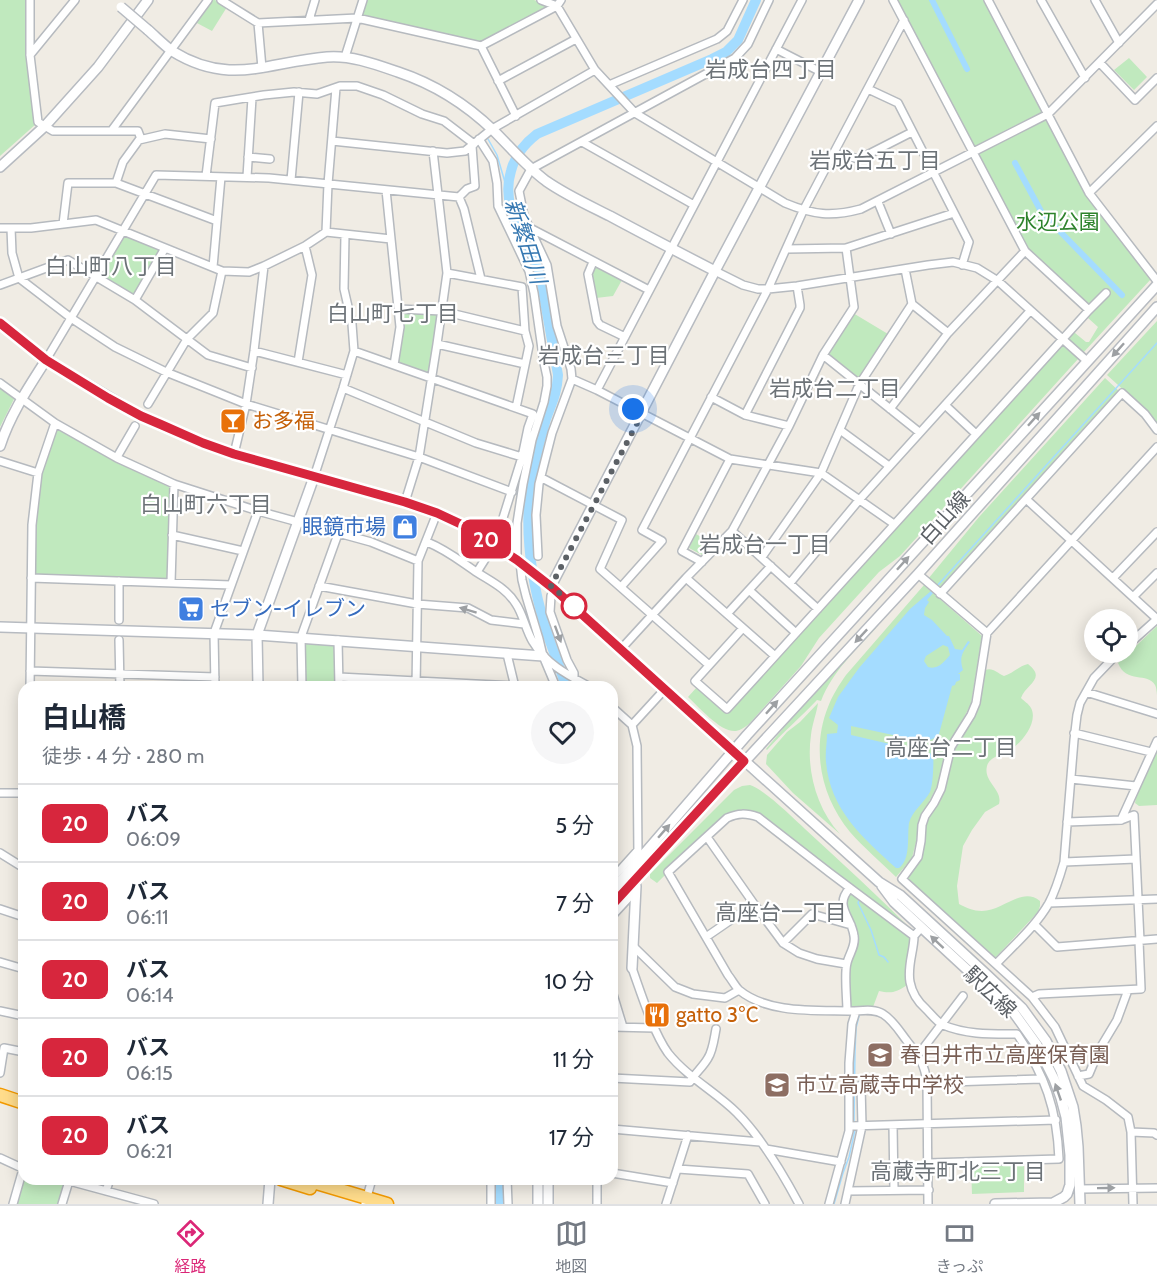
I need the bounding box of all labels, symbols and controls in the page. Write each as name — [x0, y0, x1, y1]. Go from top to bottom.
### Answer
district label: 岩成台四丁目 — [705, 56, 837, 83]
district label: 岩成台五丁目 — [809, 147, 941, 174]
water label: 新繁田川 — [499, 195, 553, 289]
park label: 水辺公園 — [1016, 209, 1100, 234]
district label: 白山町八丁目 — [45, 253, 177, 280]
district label: 白山町七丁目 — [327, 300, 459, 327]
district label: 岩成台三丁目 — [538, 342, 670, 369]
one-way arrow — [1111, 343, 1125, 358]
district label: 岩成台二丁目 — [769, 375, 901, 402]
your location — [618, 394, 648, 424]
bar icon: お多福 — [218, 406, 248, 436]
place label: お多福 — [252, 408, 315, 433]
one-way arrow — [1027, 412, 1040, 427]
street label: 白山線 — [914, 486, 975, 549]
district label: 白山町六丁目 — [140, 491, 272, 518]
shop icon: 眼鏡市場 — [390, 512, 420, 542]
place label: 眼鏡市場 — [302, 514, 386, 539]
line badge: 20 — [459, 520, 513, 558]
text: 20 — [473, 527, 499, 552]
district label: 岩成台一丁目 — [699, 531, 831, 558]
one-way arrow — [896, 556, 909, 571]
unlabelled marker — [561, 593, 587, 619]
supermarket icon: セブン-イレブン — [176, 594, 206, 624]
place label: セブン-イレブン — [210, 596, 366, 621]
one-way arrow — [459, 605, 477, 614]
map controls — [1084, 609, 1138, 663]
button: locate — [1084, 609, 1138, 663]
one-way arrow — [553, 625, 563, 643]
one-way arrow — [854, 628, 868, 643]
text: 白山橋 — [42, 700, 126, 734]
one-way arrow — [765, 700, 779, 715]
button: heart — [531, 701, 594, 764]
district label: 高座台二丁目 — [885, 734, 1017, 761]
text: 徒歩 · 4 分 · 280 m — [42, 744, 204, 768]
text: バス — [126, 800, 170, 827]
text: 20 — [62, 811, 88, 836]
text: 5 分 — [555, 812, 594, 839]
one-way arrow — [657, 824, 670, 839]
text: 06:09 — [126, 827, 181, 851]
text: バス — [126, 878, 170, 905]
text: 20 — [62, 889, 88, 914]
text: 7 分 — [556, 890, 594, 917]
district label: 高座台一丁目 — [715, 899, 847, 926]
text: 06:11 — [126, 905, 169, 929]
one-way arrow — [930, 936, 944, 950]
text: バス — [126, 956, 170, 983]
street label: 駅広線 — [959, 961, 1022, 1023]
text: 20 — [62, 967, 88, 992]
text: 10 分 — [545, 968, 594, 995]
text: 06:14 — [126, 983, 174, 1007]
restaurant icon: gatto 3℃ — [642, 1000, 672, 1030]
place label: gatto 3℃ — [676, 1002, 759, 1027]
text: バス — [126, 1034, 170, 1061]
school or university icon: 春日井市立高座保育園 — [865, 1040, 895, 1070]
place label: 春日井市立高座保育園 — [900, 1042, 1110, 1067]
text: 20 — [62, 1045, 88, 1070]
text: 11 分 — [553, 1046, 594, 1073]
text: 06:15 — [126, 1061, 173, 1085]
school or university icon: 市立高蔵寺中学校 — [762, 1070, 792, 1100]
place label: 市立高蔵寺中学校 — [796, 1072, 964, 1097]
one-way arrow — [1053, 1083, 1063, 1101]
text: バス — [126, 1112, 170, 1139]
text: 20 — [62, 1123, 88, 1148]
text: 17 分 — [549, 1124, 594, 1151]
text: 06:21 — [126, 1139, 172, 1163]
district label: 高蔵寺町北三丁目 — [870, 1158, 1046, 1185]
one-way arrow — [1097, 1184, 1116, 1193]
tab: 経路 — [174, 1217, 207, 1277]
tab: 地図 — [555, 1217, 588, 1277]
tab: きっぷ — [936, 1217, 983, 1277]

